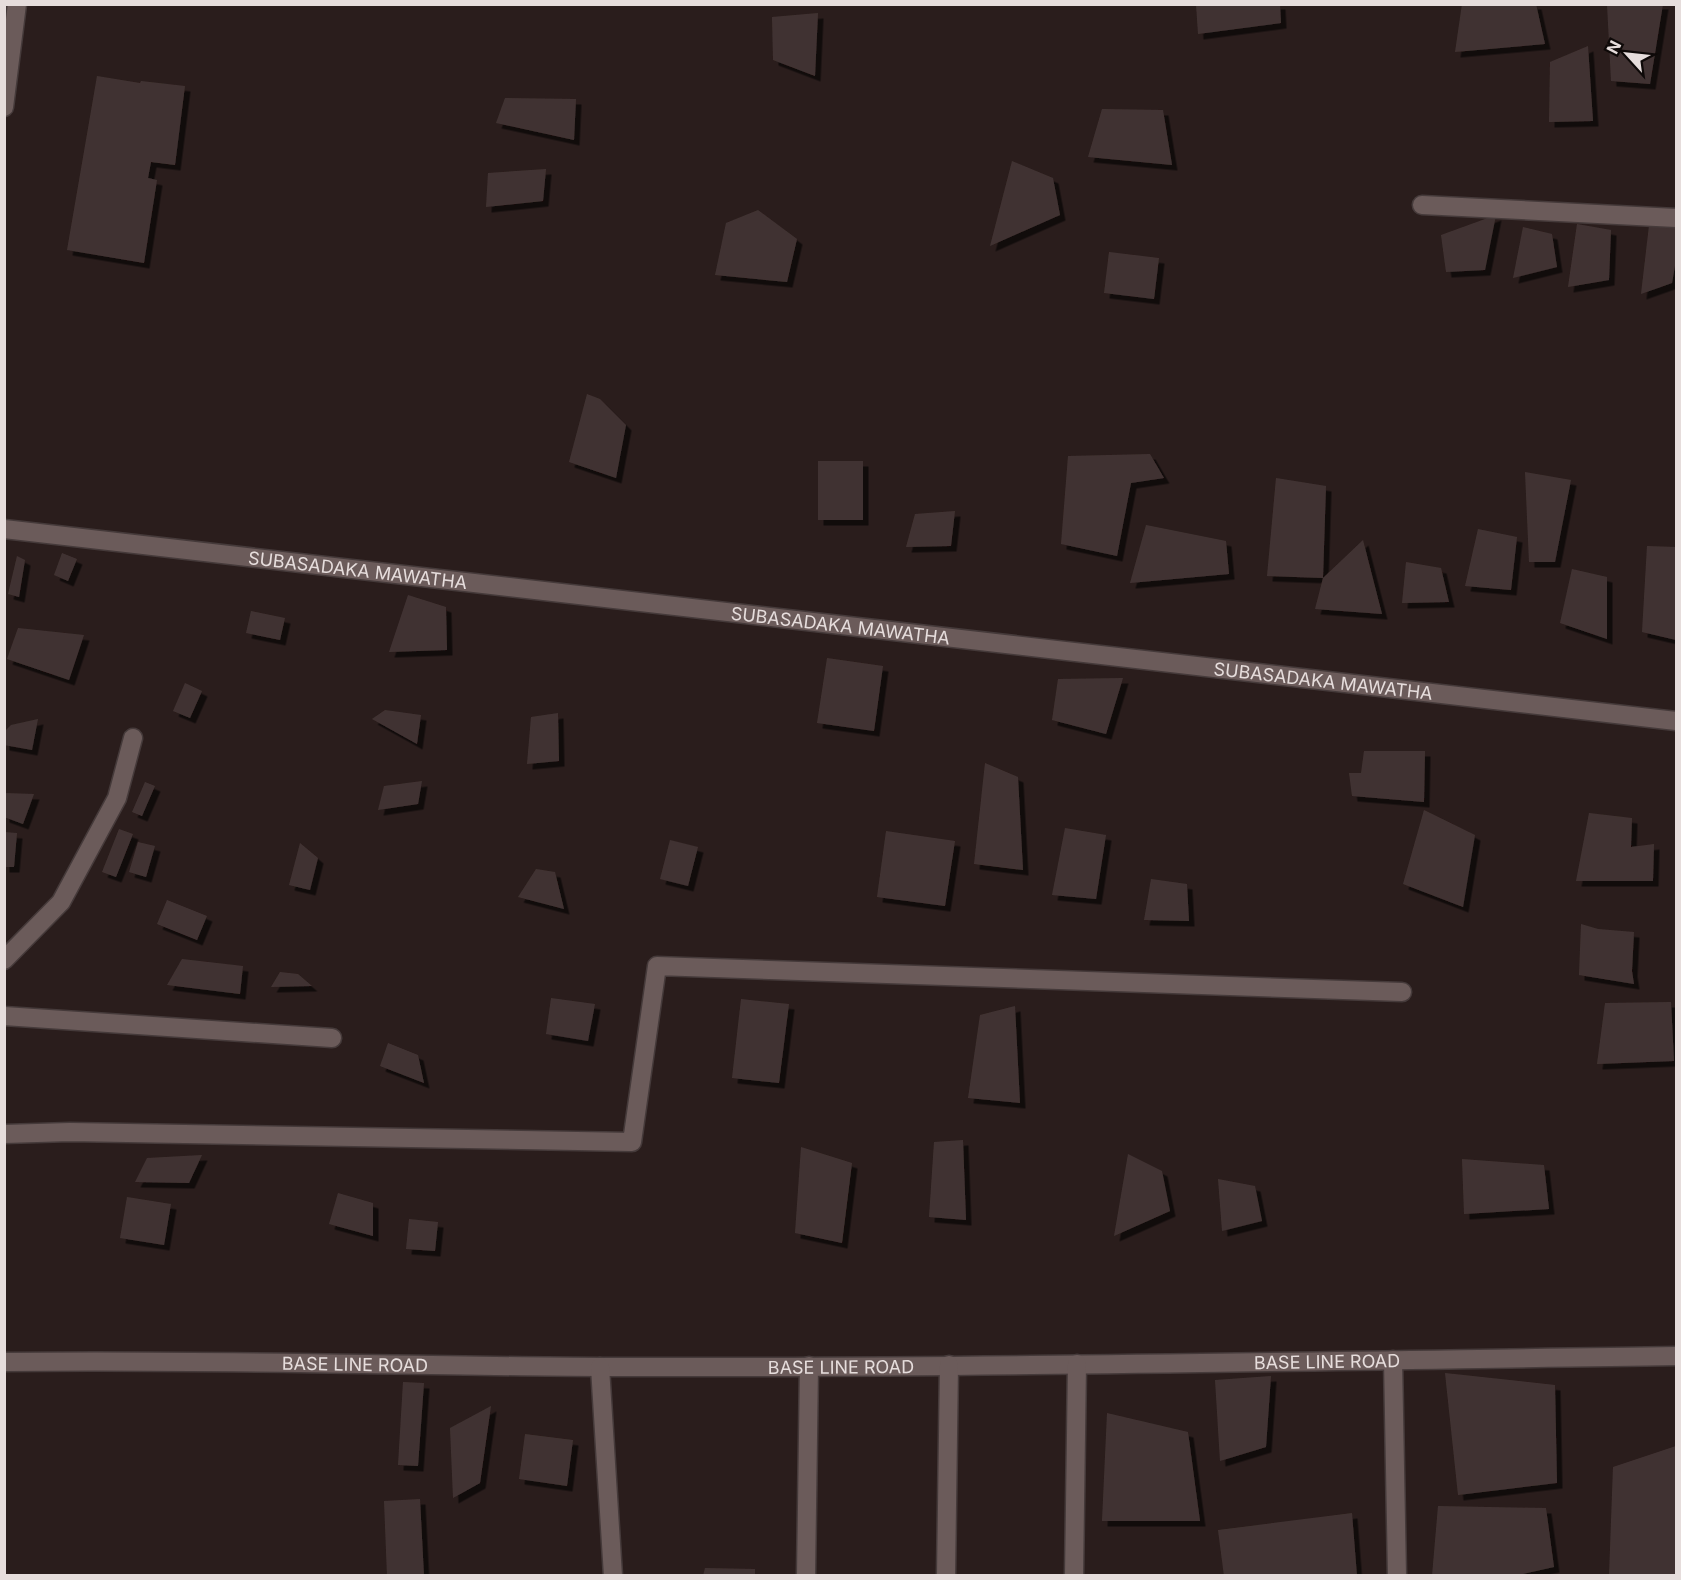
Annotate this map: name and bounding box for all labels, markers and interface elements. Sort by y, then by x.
north arrow [1597,24,1657,84]
text: N [1602,37,1625,57]
street label: SUBASADAKA MAWATHA [247,547,468,593]
street label: SUBASADAKA MAWATHA [730,602,951,648]
street label: SUBASADAKA MAWATHA [1213,658,1434,703]
street label: BASE LINE ROAD [1254,1350,1400,1373]
street label: BASE LINE ROAD [282,1352,428,1376]
street label: BASE LINE ROAD [768,1356,914,1377]

